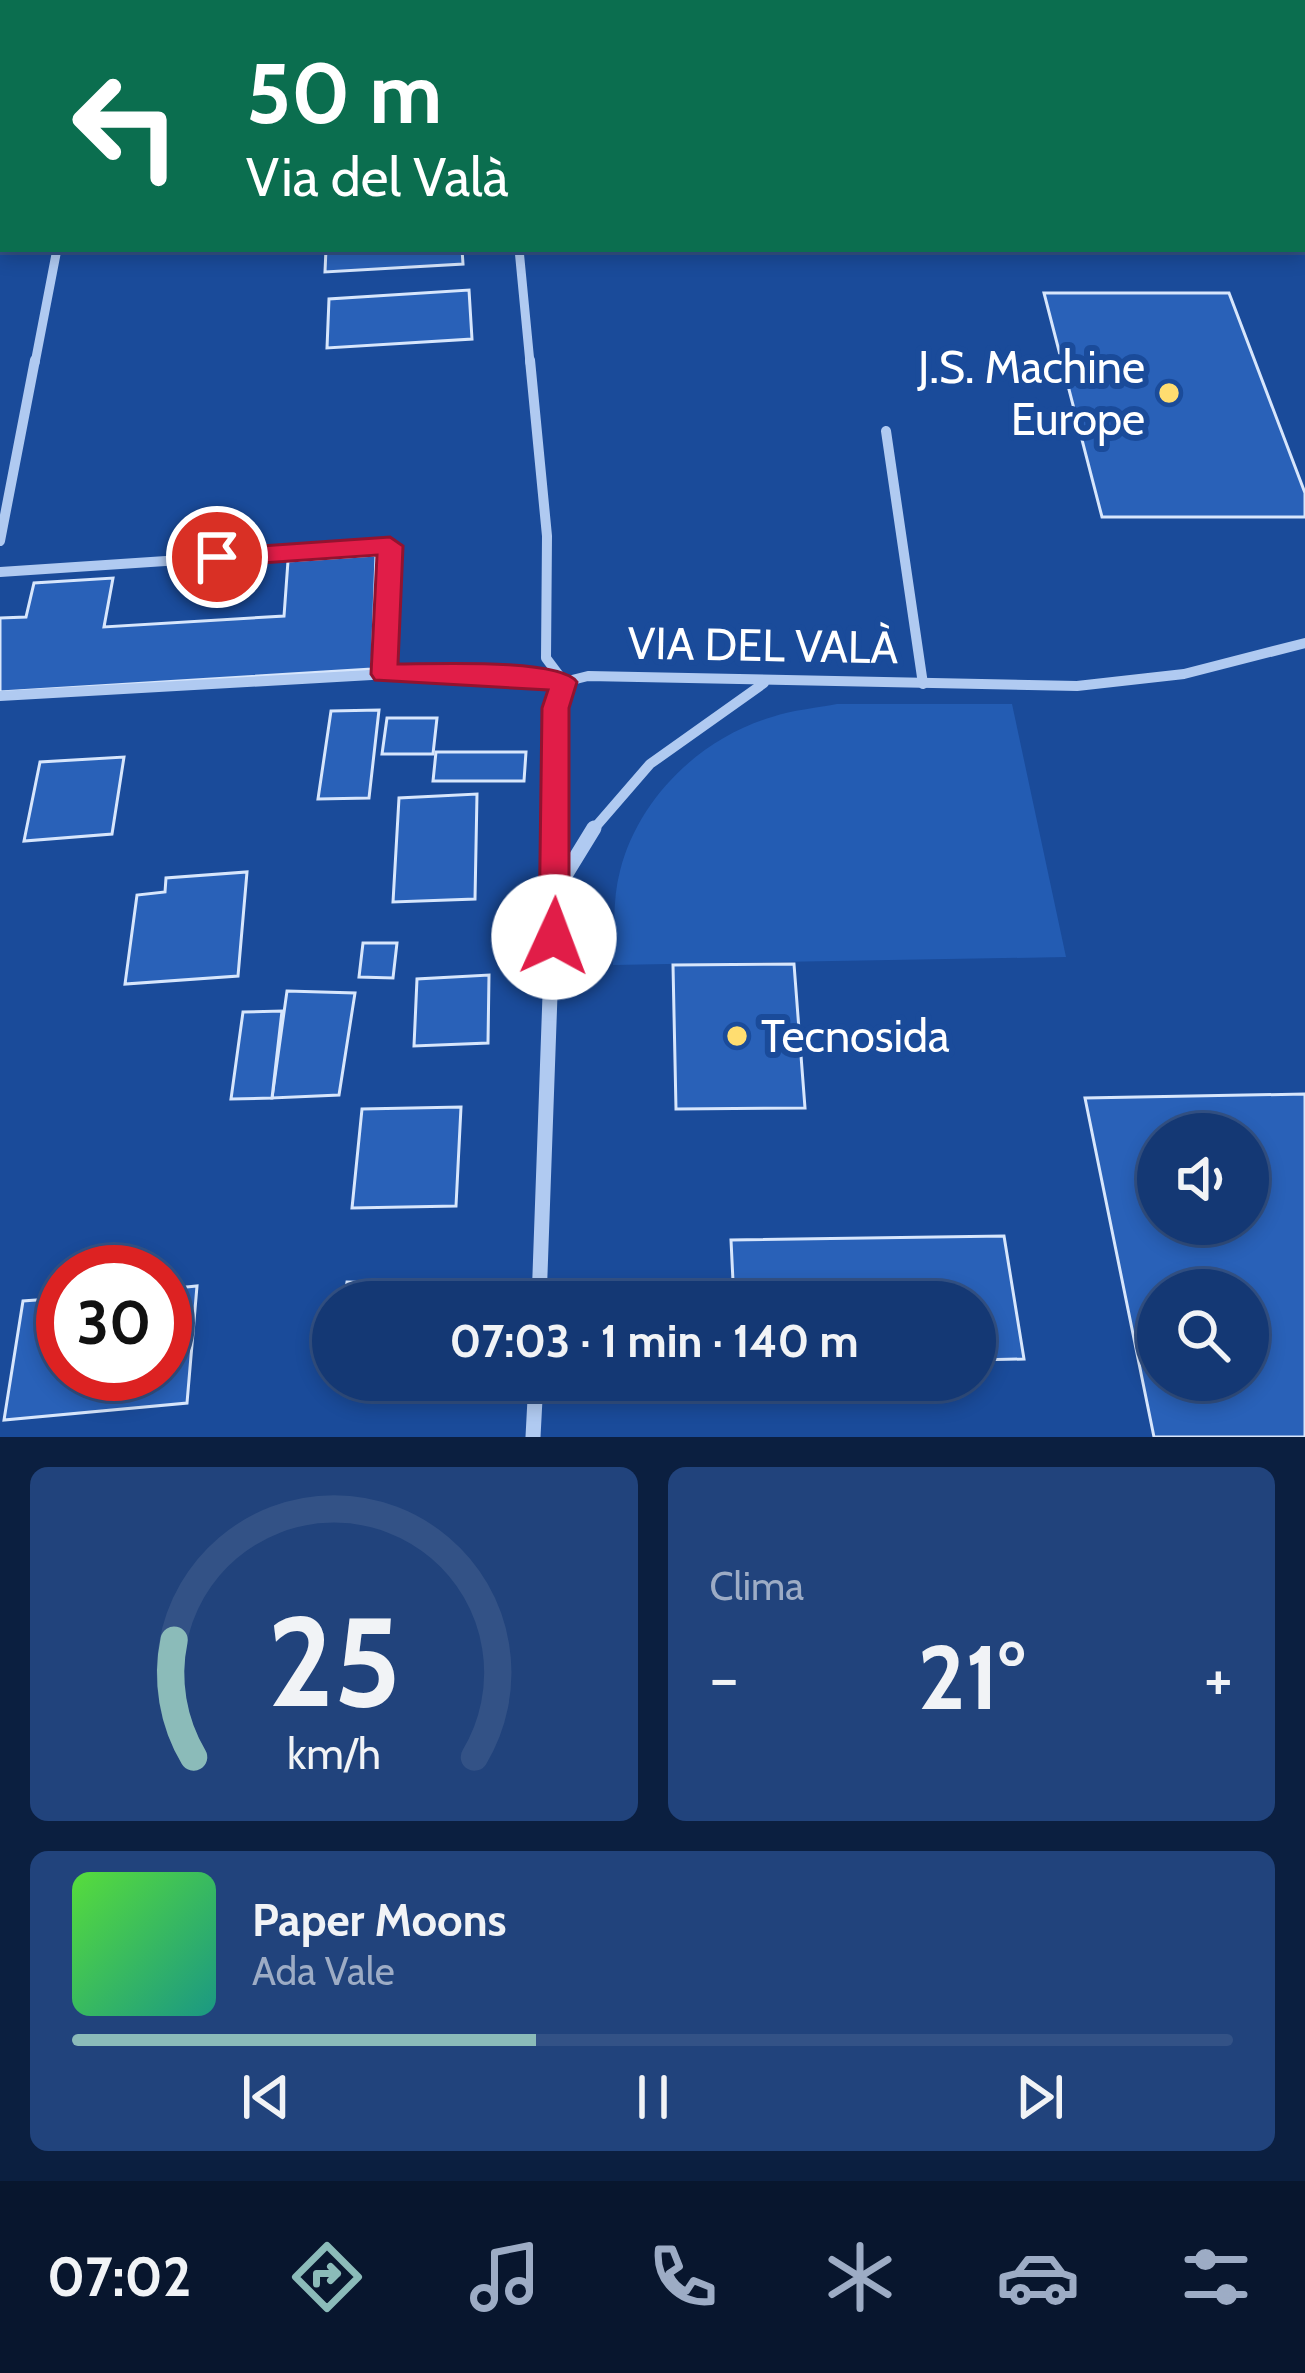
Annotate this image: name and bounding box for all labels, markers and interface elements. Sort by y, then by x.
text: 50 m [246,42,442,144]
icon: left [48,48,204,204]
text: Via del Valà [246,144,509,210]
place label: J.S. Machine Europe [917,340,1145,446]
marker: J.S. Machine Europe [1156,380,1182,406]
pin [166,506,268,608]
icon: arrive [184,524,250,590]
street label: VIA DEL VALÀ [627,616,899,674]
position arrow [491,874,617,1000]
place label: Tecnosida [761,1009,950,1063]
marker: Tecnosida [724,1023,750,1049]
map controls [1137,1113,1269,1401]
button: sound [1137,1113,1269,1245]
speed limit sign: 30 [36,1245,192,1401]
button: search [1137,1269,1269,1401]
text: 07:03 · 1 min · 140 m [449,1314,859,1368]
text: Clima [710,1562,804,1610]
text: 25 [267,1586,400,1737]
text: 21° [918,1622,1025,1732]
text: − [710,1637,739,1718]
text: + [1204,1637,1233,1718]
text: km/h [287,1728,381,1780]
text: Paper Moons [252,1893,507,1947]
text: Ada Vale [252,1947,395,1995]
icon: previous [233,2064,299,2130]
icon: pause [620,2064,686,2130]
icon: next [1007,2064,1073,2130]
icon: directions [285,2235,369,2319]
icon: music [463,2235,547,2319]
icon: phone [641,2235,725,2319]
icon: climate [818,2235,902,2319]
icon: car [996,2235,1080,2319]
icon: filters [1174,2235,1258,2319]
text: 07:02 [47,2244,191,2310]

